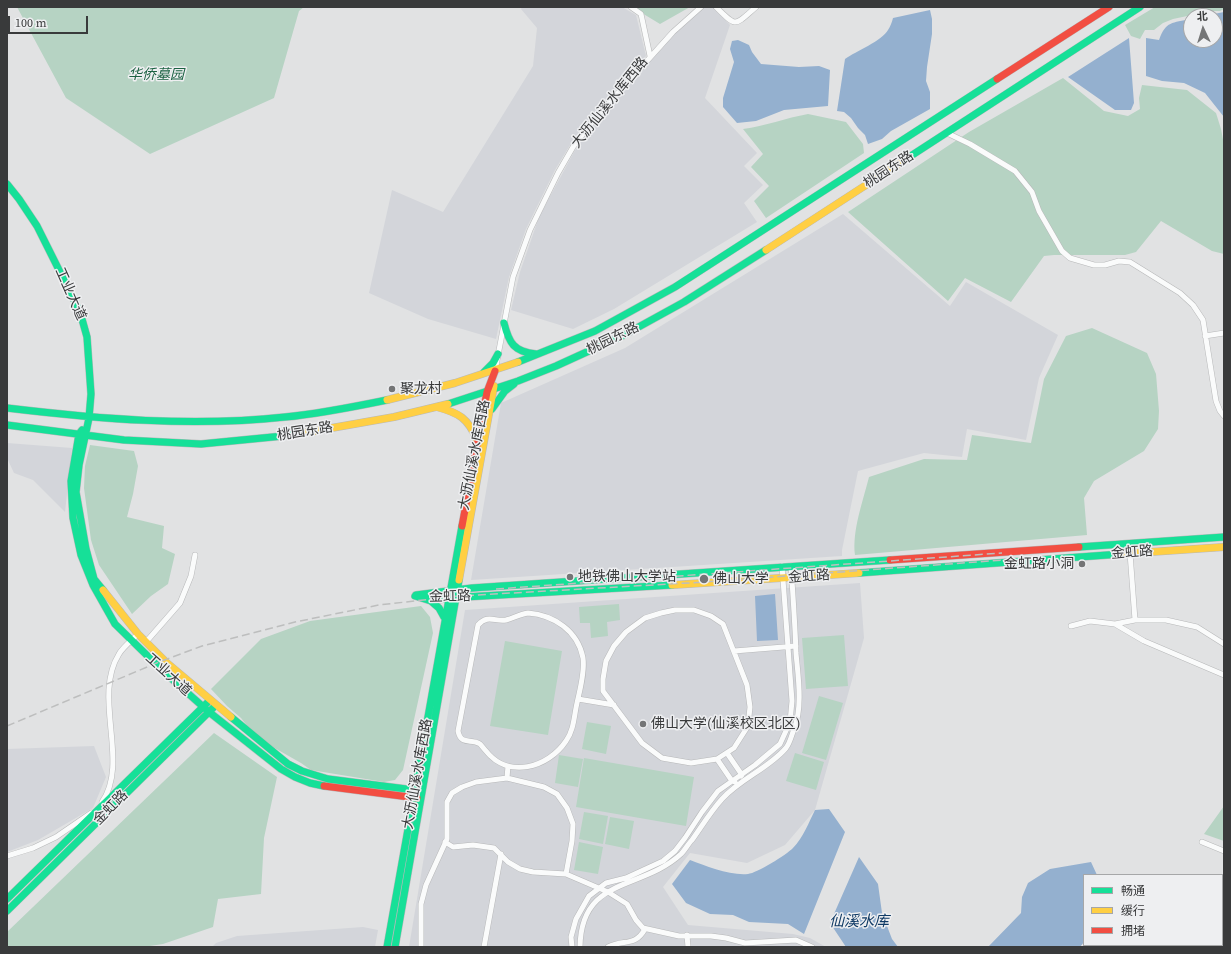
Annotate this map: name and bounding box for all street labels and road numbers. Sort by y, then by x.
street label: 大沥仙溪水库西路 [568,54,652,152]
street label: 桃园东路 [861,148,917,192]
street label: 工业大道 [51,265,89,323]
street label: 桃园东路 [584,319,642,359]
street label: 大沥仙溪水库西路 [456,398,494,512]
street label: 桃园东路 [276,419,334,445]
street label: 金虹路 [1110,543,1154,563]
street label: 金虹路 [787,567,831,587]
street label: 金虹路 [429,588,471,606]
street label: 工业大道 [142,650,194,700]
street label: 大沥仙溪水库西路 [400,717,436,831]
street label: 金虹路 [90,787,132,829]

